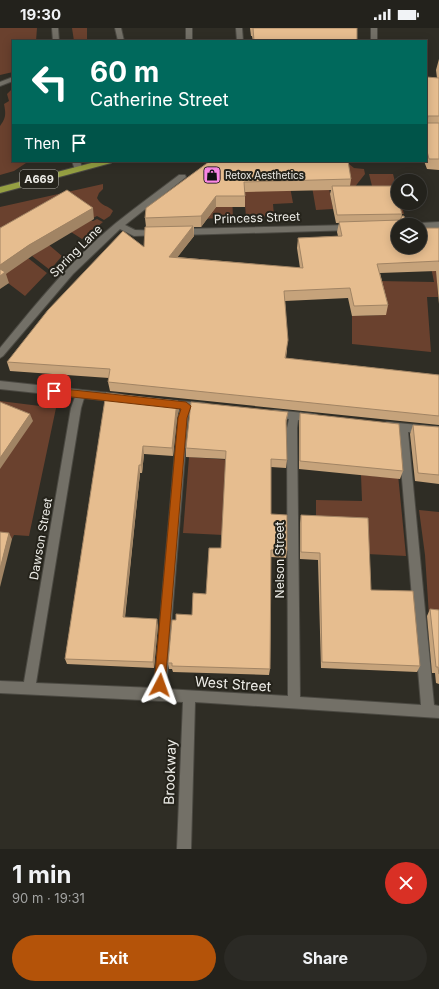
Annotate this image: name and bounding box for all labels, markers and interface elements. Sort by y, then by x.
text: 19:30 [20,5,61,24]
text: 60 m [90,55,159,89]
icon: left [24,56,76,108]
text: Catherine Street [90,89,229,110]
icon: arrive [68,132,90,154]
text: Then [24,134,60,153]
shop icon: Retox Aesthetics [202,165,222,185]
place label: Retox Aesthetics [225,169,304,181]
road number: A669 [20,170,58,188]
map controls [391,174,427,254]
button: search [391,174,427,210]
street label: Princess Street [214,208,300,226]
button: layers [391,218,427,254]
street label: Spring Lane [46,221,105,280]
pin [37,374,71,408]
icon: arrive [43,380,65,402]
street label: Dawson Street [26,497,55,581]
street label: Nelson Street [272,522,287,598]
position arrow [139,664,181,706]
street label: West Street [194,672,272,695]
street label: Brookway [160,739,179,805]
text: 1 min [12,860,71,889]
button: close [385,862,427,904]
text: 90 m · 19:31 [12,890,85,906]
button: Exit [12,935,216,981]
button: Share [224,935,427,981]

